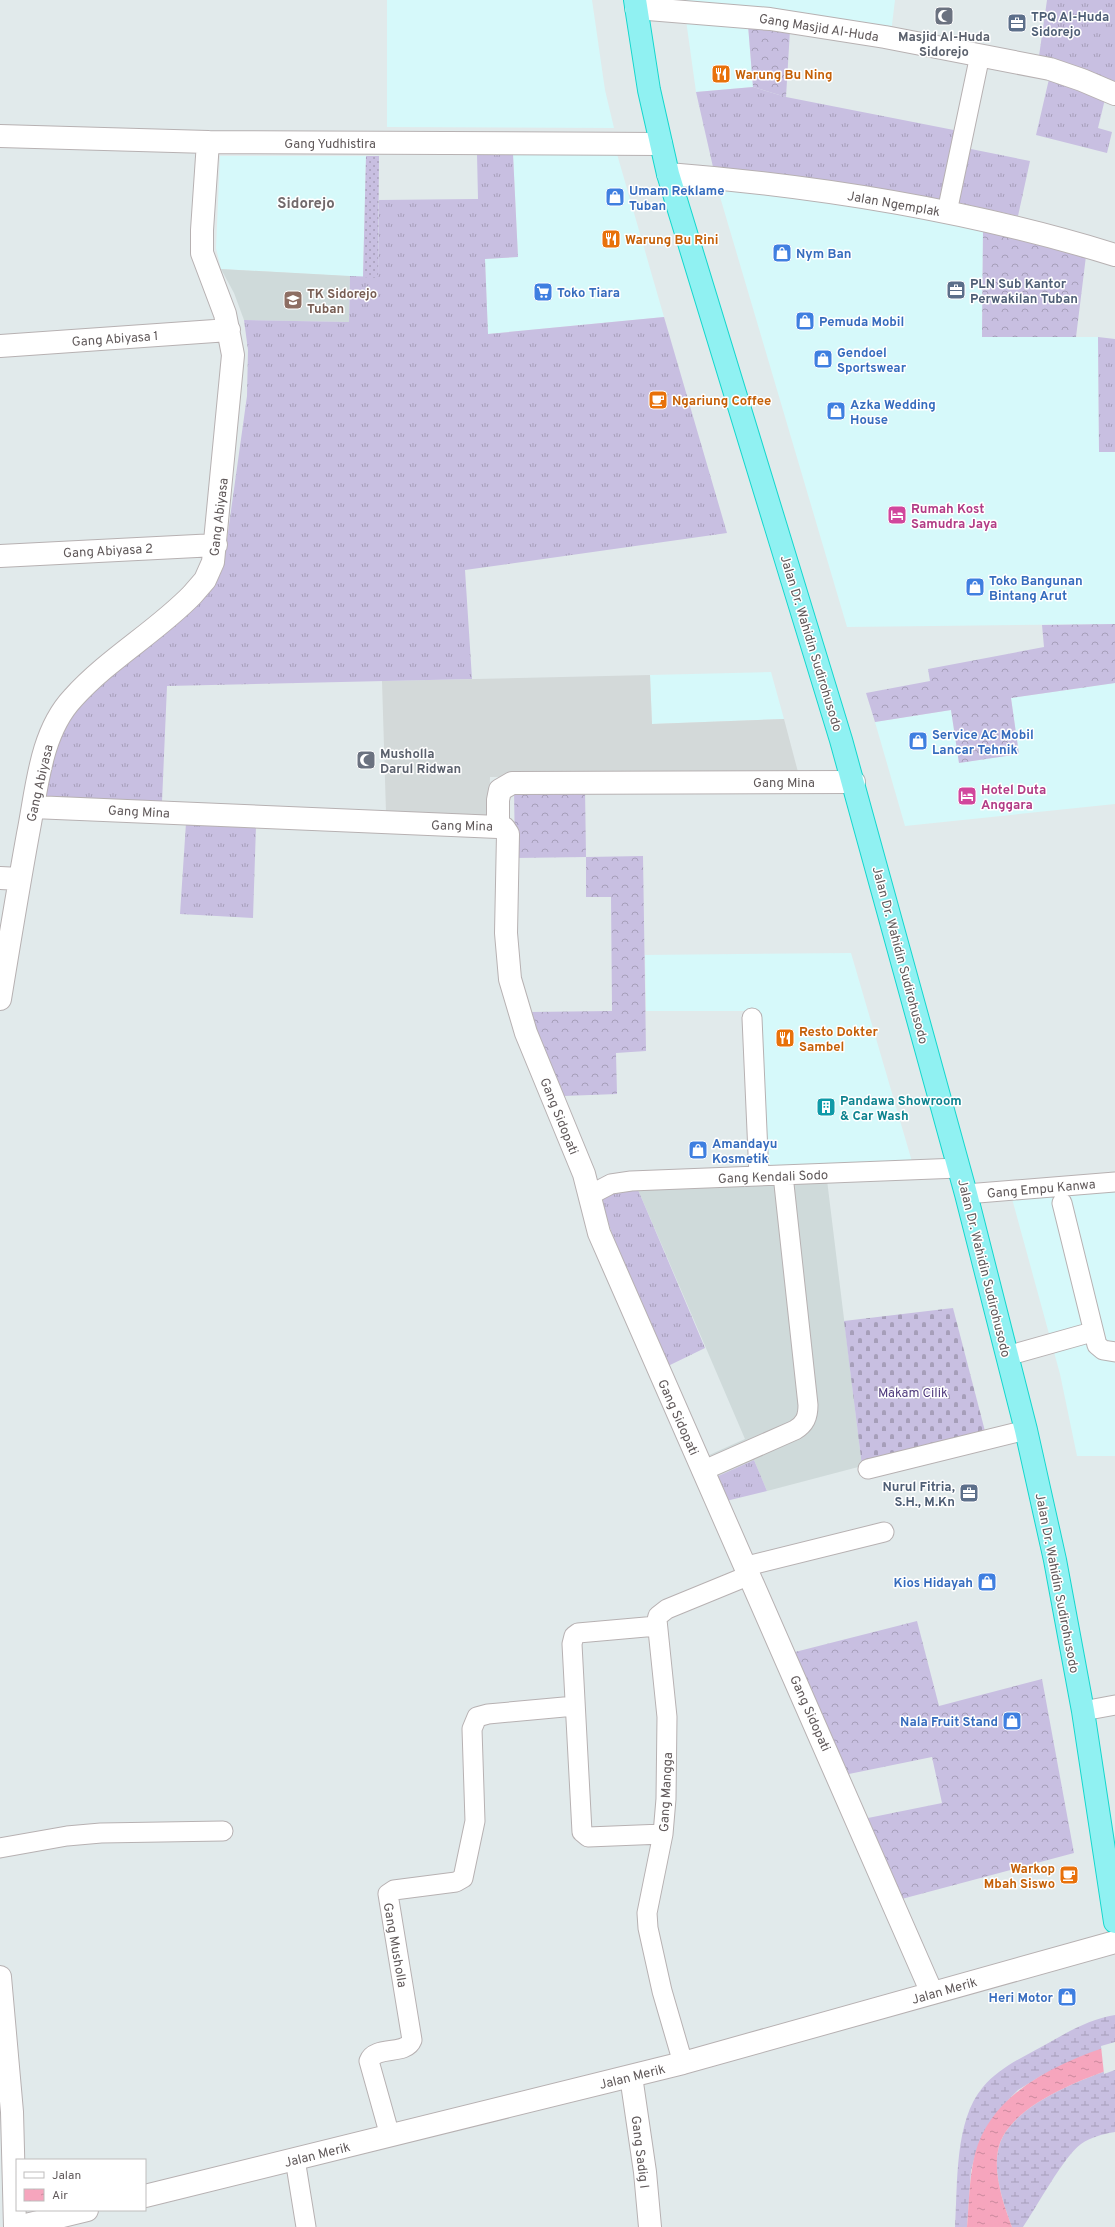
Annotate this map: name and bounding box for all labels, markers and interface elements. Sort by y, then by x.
mosque icon: Masjid Al-Huda Sidorejo [933,5,955,27]
place label: TPQ Al-Huda Sidorejo [1031,10,1109,41]
street label: Gang Masjid Al-Huda [758,12,880,46]
office icon: TPQ Al-Huda Sidorejo [1006,12,1028,34]
place label: Masjid Al-Huda Sidorejo [898,30,990,61]
restaurant icon: Warung Bu Ning [710,63,732,85]
place label: Warung Bu Ning [735,68,833,84]
street label: Gang Yudhistira [284,137,376,153]
place label: Umam Reklame Tuban [629,184,724,215]
shop icon: Umam Reklame Tuban [604,186,626,208]
street label: Jalan Ngemplak [846,189,941,221]
district label: Sidorejo [277,195,335,214]
restaurant icon: Warung Bu Rini [600,228,622,250]
place label: Warung Bu Rini [625,233,718,249]
shop icon: Nym Ban [771,242,793,264]
place label: Nym Ban [796,247,851,263]
place label: PLN Sub Kantor Perwakilan Tuban [970,277,1078,308]
office icon: PLN Sub Kantor Perwakilan Tuban [945,279,967,301]
supermarket icon: Toko Tiara [532,281,554,303]
place label: Toko Tiara [557,286,620,302]
place label: TK Sidorejo Tuban [307,287,377,318]
school or university icon: TK Sidorejo Tuban [282,289,304,311]
shop icon: Pemuda Mobil [794,310,816,332]
place label: Pemuda Mobil [819,315,904,331]
street label: Gang Abiyasa 1 [71,329,159,351]
place label: Gendoel Sportswear [837,346,907,377]
shop icon: Gendoel Sportswear [812,348,834,370]
cafe icon: Ngariung Coffee [647,389,669,411]
place label: Ngariung Coffee [672,394,771,410]
place label: Azka Wedding House [850,398,936,429]
shop icon: Azka Wedding House [825,400,847,422]
street label: Gang Abiyasa [207,477,233,557]
place label: Rumah Kost Samudra Jaya [911,502,997,533]
hotel icon: Rumah Kost Samudra Jaya [886,504,908,526]
street label: Gang Abiyasa 2 [63,542,154,562]
street label: Jalan Dr. Wahidin Sudirohusodo [776,554,845,734]
place label: Toko Bangunan Bintang Arut [989,574,1083,605]
shop icon: Toko Bangunan Bintang Arut [964,576,986,598]
place label: Service AC Mobil Lancar Tehnik [932,728,1034,759]
shop icon: Service AC Mobil Lancar Tehnik [907,730,929,752]
street label: Gang Abiyasa [24,743,58,824]
place label: Musholla Darul Ridwan [380,747,461,778]
mosque icon: Musholla Darul Ridwan [355,749,377,771]
street label: Gang Mina [753,776,815,792]
place label: Hotel Duta Anggara [981,783,1046,814]
hotel icon: Hotel Duta Anggara [956,785,978,807]
street label: Gang Mina [108,803,170,823]
street label: Gang Mina [431,818,493,836]
street label: Jalan Dr. Wahidin Sudirohusodo [868,865,931,1046]
place label: Resto Dokter Sambel [799,1025,878,1056]
restaurant icon: Resto Dokter Sambel [774,1027,796,1049]
street label: Gang Sidopati [535,1076,581,1158]
place label: Pandawa Showroom & Car Wash [840,1094,962,1125]
building icon: Pandawa Showroom & Car Wash [815,1096,837,1118]
place label: Amandayu Kosmetik [712,1137,778,1168]
shop icon: Amandayu Kosmetik [687,1139,709,1161]
street label: Gang Kendali Sodo [718,1168,828,1188]
street label: Gang Empu Kanwa [986,1177,1096,1203]
street label: Jalan Dr. Wahidin Sudirohusodo [953,1178,1013,1359]
street label: Gang Sidopati [653,1377,701,1458]
park label: Makam Cilik [878,1386,948,1402]
place label: Nurul Fitria, S.H., M.Kn [882,1480,955,1511]
office icon: Nurul Fitria, S.H., M.Kn [958,1482,980,1504]
street label: Jalan Dr. Wahidin Sudirohusodo [1031,1492,1081,1675]
shop icon: Kios Hidayah [976,1571,998,1593]
place label: Kios Hidayah [894,1576,973,1592]
street label: Gang Sidopati [785,1673,833,1754]
shop icon: Nala Fruit Stand [1001,1710,1023,1732]
place label: Nala Fruit Stand [900,1715,998,1731]
street label: Gang Mangga [657,1752,677,1832]
place label: Warkop Mbah Siswo [984,1862,1055,1893]
cafe icon: Warkop Mbah Siswo [1058,1864,1080,1886]
street label: Gang Musholla [379,1902,409,1989]
street label: Jalan Merik [910,1975,979,2009]
shop icon: Heri Motor [1056,1986,1078,2008]
place label: Heri Motor [989,1991,1054,2007]
street label: Jalan Merik [598,2062,667,2094]
street label: Gang Sadig I [627,2115,651,2190]
street label: Jalan Merik [283,2140,352,2172]
legend [16,2159,146,2211]
text: Jalan [52,2168,81,2184]
text: Air [52,2188,68,2204]

